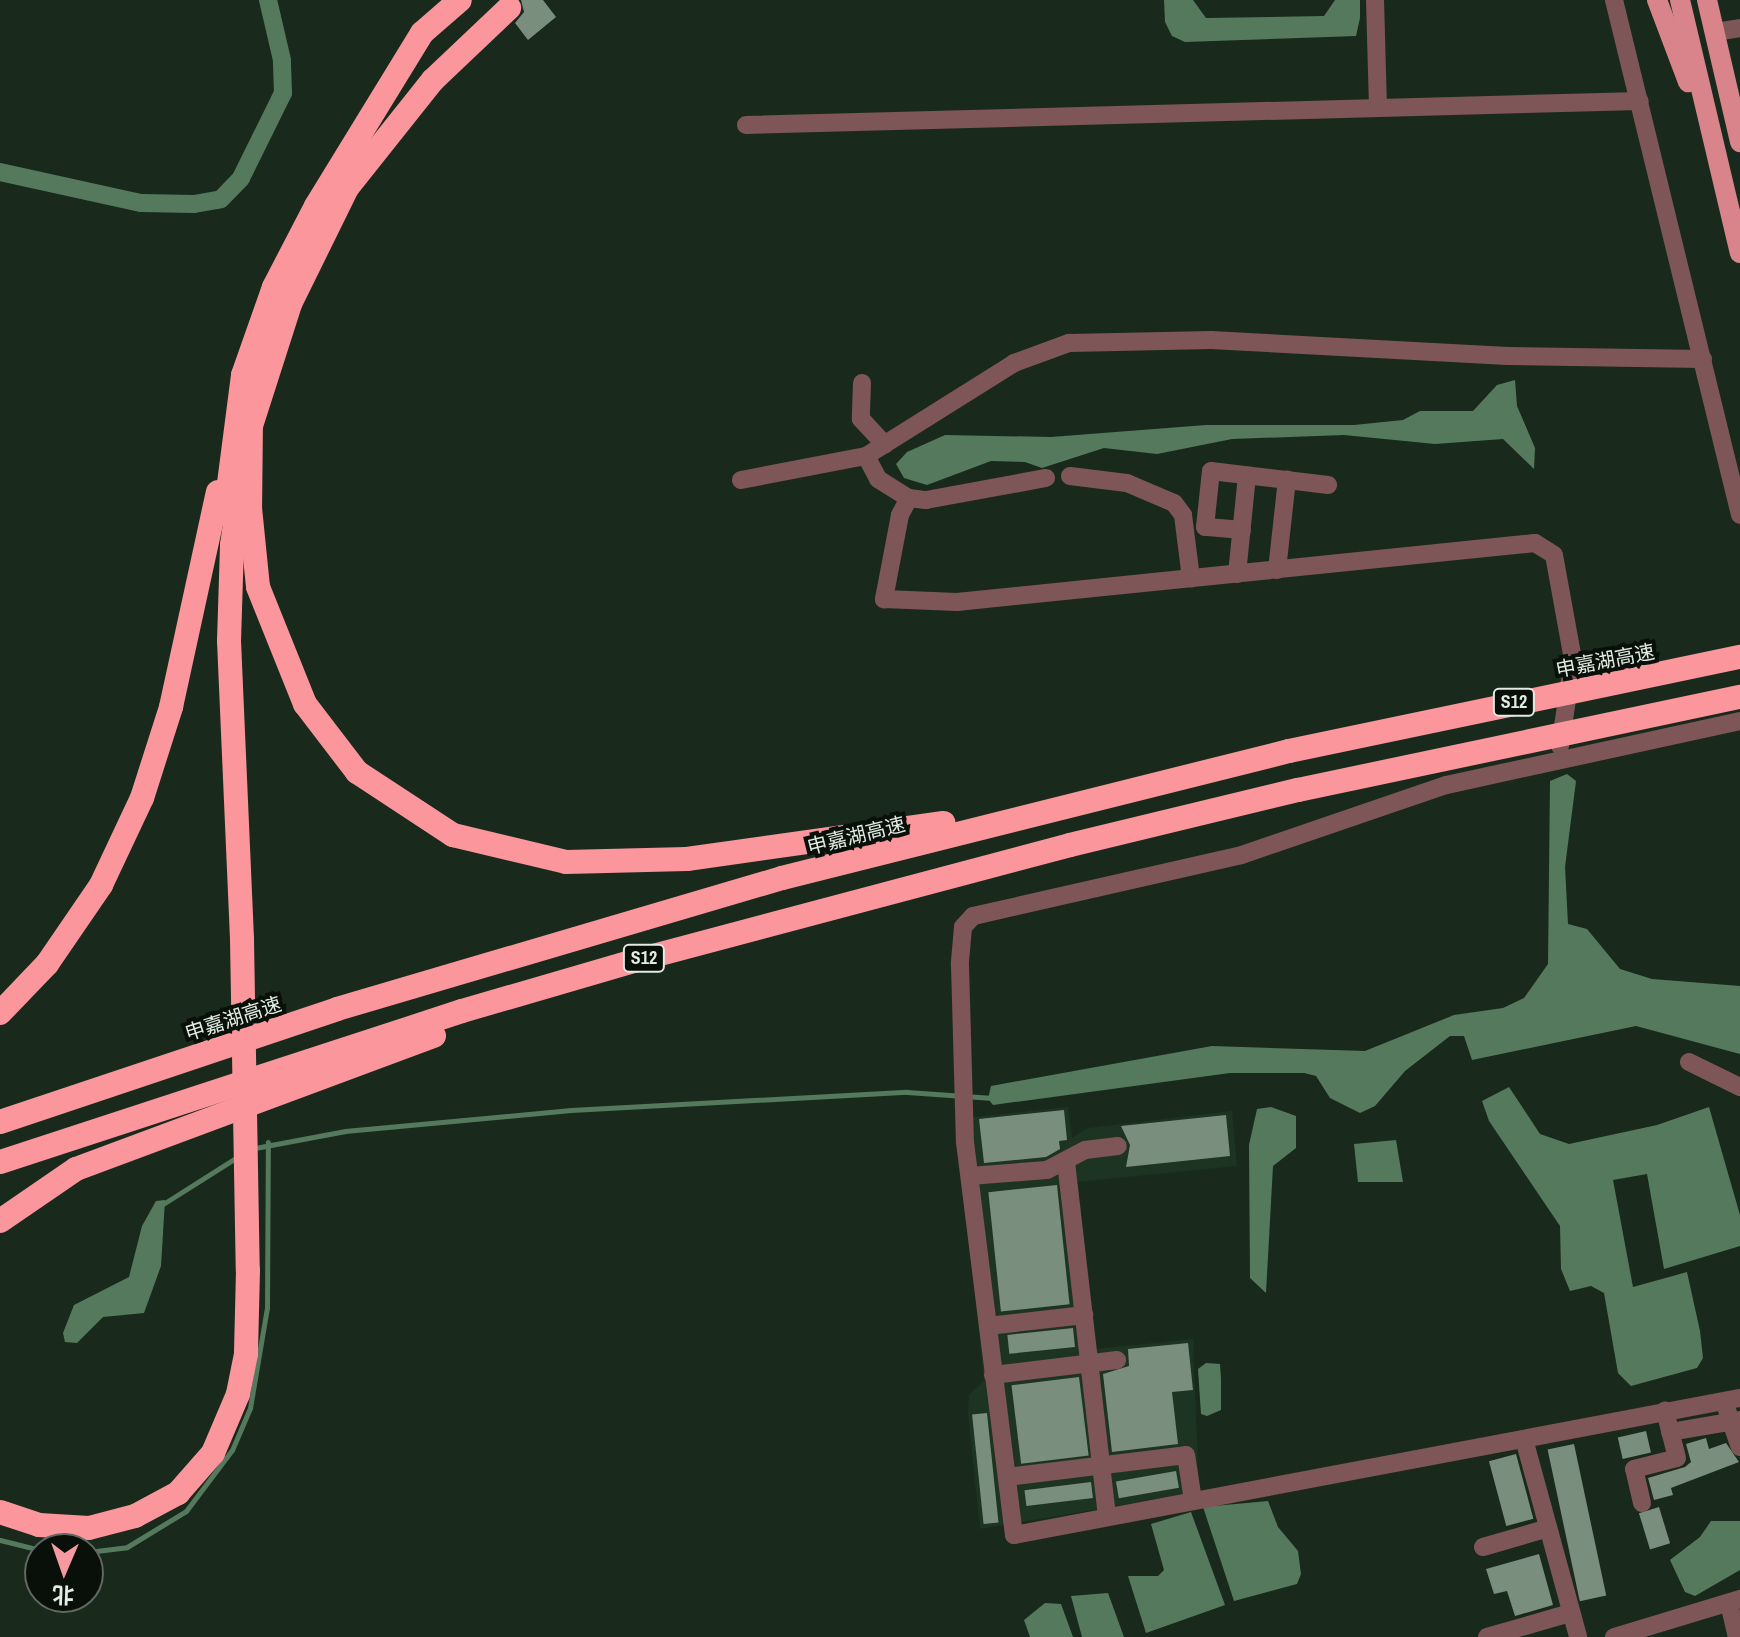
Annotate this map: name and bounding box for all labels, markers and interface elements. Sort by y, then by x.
street label: 申嘉湖高速 [1554,639,1656,681]
road number: S12 [1492,688,1536,716]
street label: 申嘉湖高速 [805,811,907,859]
road number: S12 [622,944,666,972]
street label: 申嘉湖高速 [182,991,284,1045]
north arrow [24,1533,104,1613]
text: 北 [52,1580,75,1610]

